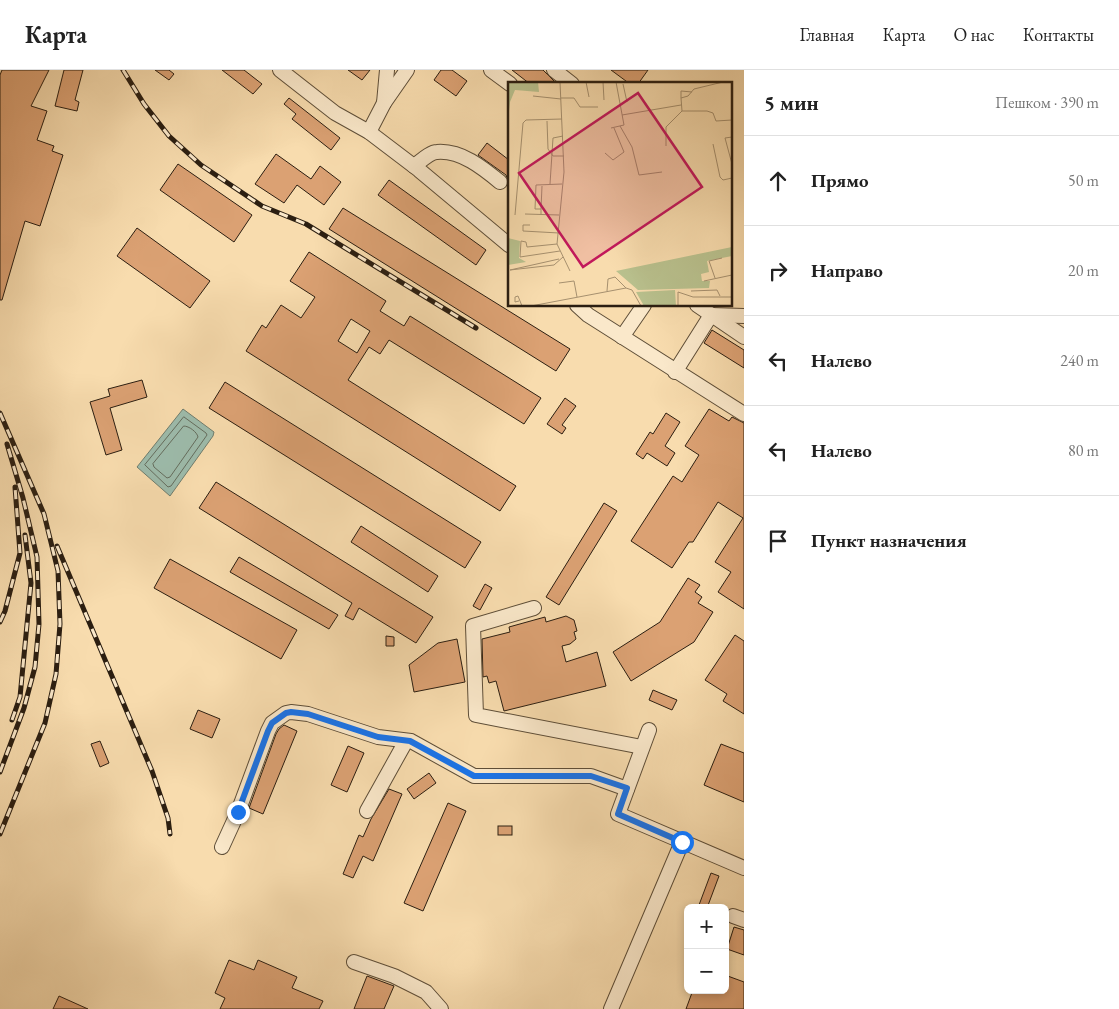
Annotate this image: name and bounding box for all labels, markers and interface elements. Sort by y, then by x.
text: Карта [25,19,87,50]
text: Главная [800,23,854,46]
text: Карта [882,23,925,46]
text: О нас [953,23,995,46]
text: Контакты [1023,23,1094,46]
inset map [508,82,732,306]
text: 5 мин [764,89,819,116]
text: Пешком · 390 m [995,92,1099,113]
icon: ahead [764,167,792,195]
text: Прямо [811,168,869,193]
text: 50 m [1068,170,1099,191]
icon: right [764,257,792,285]
text: Направо [811,258,883,283]
text: 20 m [1068,260,1099,281]
icon: left [764,347,792,375]
text: Налево [811,348,872,373]
text: 240 m [1060,350,1099,371]
icon: left [764,437,792,465]
text: Налево [811,438,872,463]
text: 80 m [1068,440,1099,461]
icon: arrive [764,527,792,555]
text: Пункт назначения [811,528,967,553]
route end [227,801,250,824]
route start [671,831,694,854]
map controls [684,904,729,994]
button: + [684,904,729,949]
button: − [684,949,729,994]

